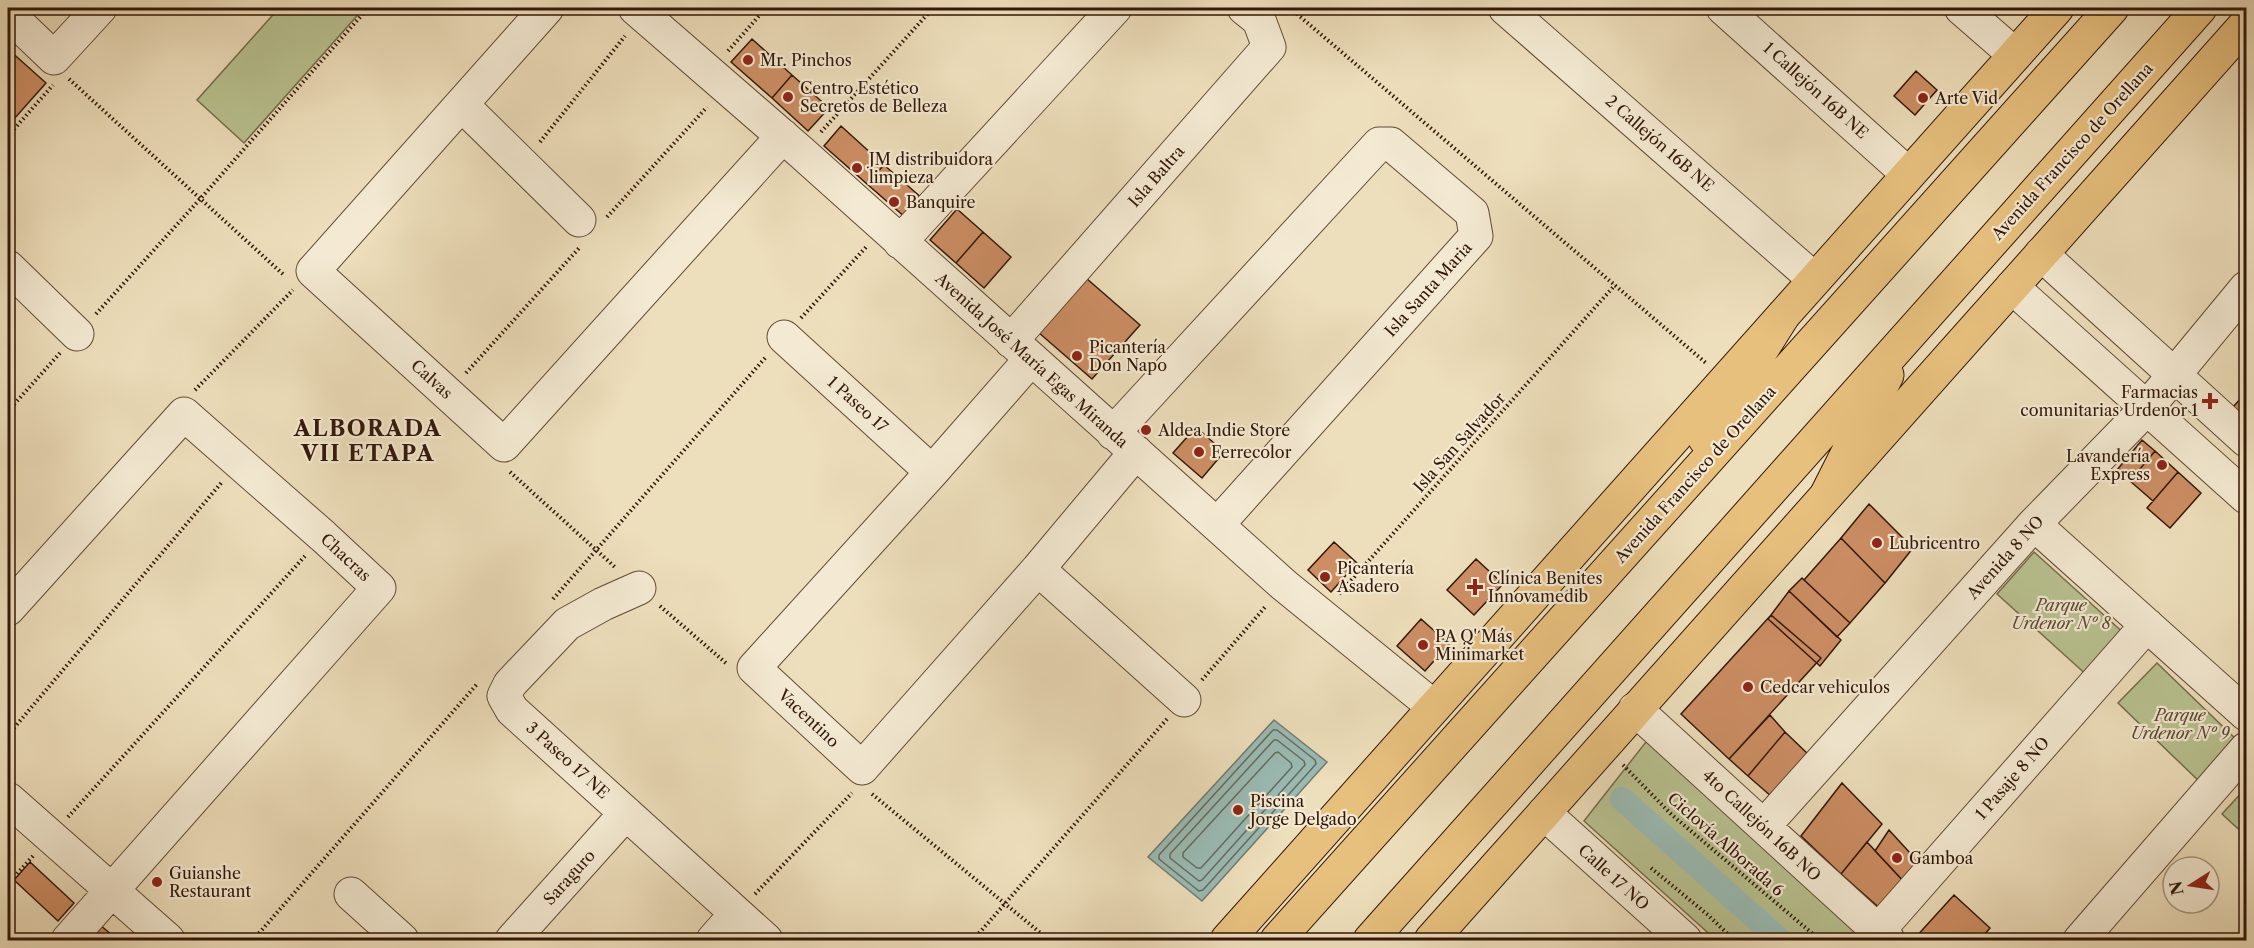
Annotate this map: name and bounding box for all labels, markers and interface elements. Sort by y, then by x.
street label: 1 Callejón 16B NE [1759,38,1873,142]
place label: Mr. Pinchos [760,50,852,70]
marker: Mr. Pinchos [741,53,755,67]
street label: Avenida Francisco de Orellana [1986,58,2157,244]
place label: Centro Estético Secretos de Belleza [800,78,948,116]
place label: Arte Vid [1934,88,1998,108]
marker: Centro Estético Secretos de Belleza [781,90,795,104]
street label: 2 Callejón 16B NE [1602,90,1718,196]
marker: Arte Vid [1916,91,1930,105]
street label: Isla Baltra [1124,141,1189,211]
place label: JM distribuidora limpieza [866,149,994,187]
marker: JM distribuidora limpieza [850,161,864,175]
place label: Banquire [906,192,976,212]
marker: Banquire [887,195,901,209]
street label: Isla Santa Maria [1380,237,1476,341]
street label: Avenida José María Egas Miranda [931,267,1133,452]
place label: Picantería Don Napo [1089,337,1167,375]
marker: Picantería Don Napo [1070,349,1084,363]
street label: Calvas [407,355,457,403]
street label: 1 Paseo 17 [824,372,892,436]
street label: Avenida Francisco de Orellana [1609,381,1780,567]
place label: Farmacias comunitarias Urdenor 1 [2020,382,2198,420]
street label: Isla San Salvador [1409,388,1509,496]
marker: Farmacias comunitarias Urdenor 1 [2203,394,2217,408]
district label: ALBORADA VII ETAPA [293,415,442,467]
place label: Aldea Indie Store [1157,420,1290,440]
marker: Aldea Indie Store [1139,423,1153,437]
place label: Ferrecolor [1211,442,1292,462]
marker: Ferrecolor [1192,445,1206,459]
place label: Lavandería Express [2066,446,2151,484]
marker: Lavandería Express [2155,458,2169,472]
street label: Avenida 8 NO [1962,511,2048,604]
street label: Chacras [317,529,375,585]
place label: Lubricentro [1889,533,1980,553]
marker: Lubricentro [1870,536,1884,550]
place label: Picantería Asadero [1336,558,1415,596]
place label: Clínica Benites Innovamedib [1488,568,1602,606]
marker: Picantería Asadero [1318,570,1332,584]
marker: Clínica Benites Innovamedib [1466,578,1484,596]
park label: Parque Urdenor Nº 8 [2011,595,2111,633]
place label: PA Q' Más Minimarket [1435,626,1525,664]
marker: PA Q' Más Minimarket [1416,638,1430,652]
place label: Cedcar vehiculos [1760,677,1890,697]
marker: Cedcar vehiculos [1741,680,1755,694]
street label: Vacentino [774,684,844,751]
park label: Parque Urdenor Nº 9 [2131,705,2230,743]
street label: 3 Paseo 17 NE [522,717,614,803]
street label: 1 Pasaje 8 NO [1971,733,2053,823]
street label: 4to Callejón 16B NO [1699,765,1825,885]
street label: Ciclovía Alborada 6 [1664,788,1788,900]
place label: Piscina Jorge Delgado [1247,791,1357,829]
marker: Piscina Jorge Delgado [1231,803,1245,817]
street label: Calle 17 NO [1574,840,1654,914]
street label: Saraguro [539,845,599,909]
place label: Gamboa [1909,848,1974,868]
marker: Gamboa [1890,851,1904,865]
north arrow [2161,855,2221,915]
place label: Guianshe Restaurant [169,863,252,901]
marker: Guianshe Restaurant [150,875,164,889]
text: N [2165,879,2188,897]

